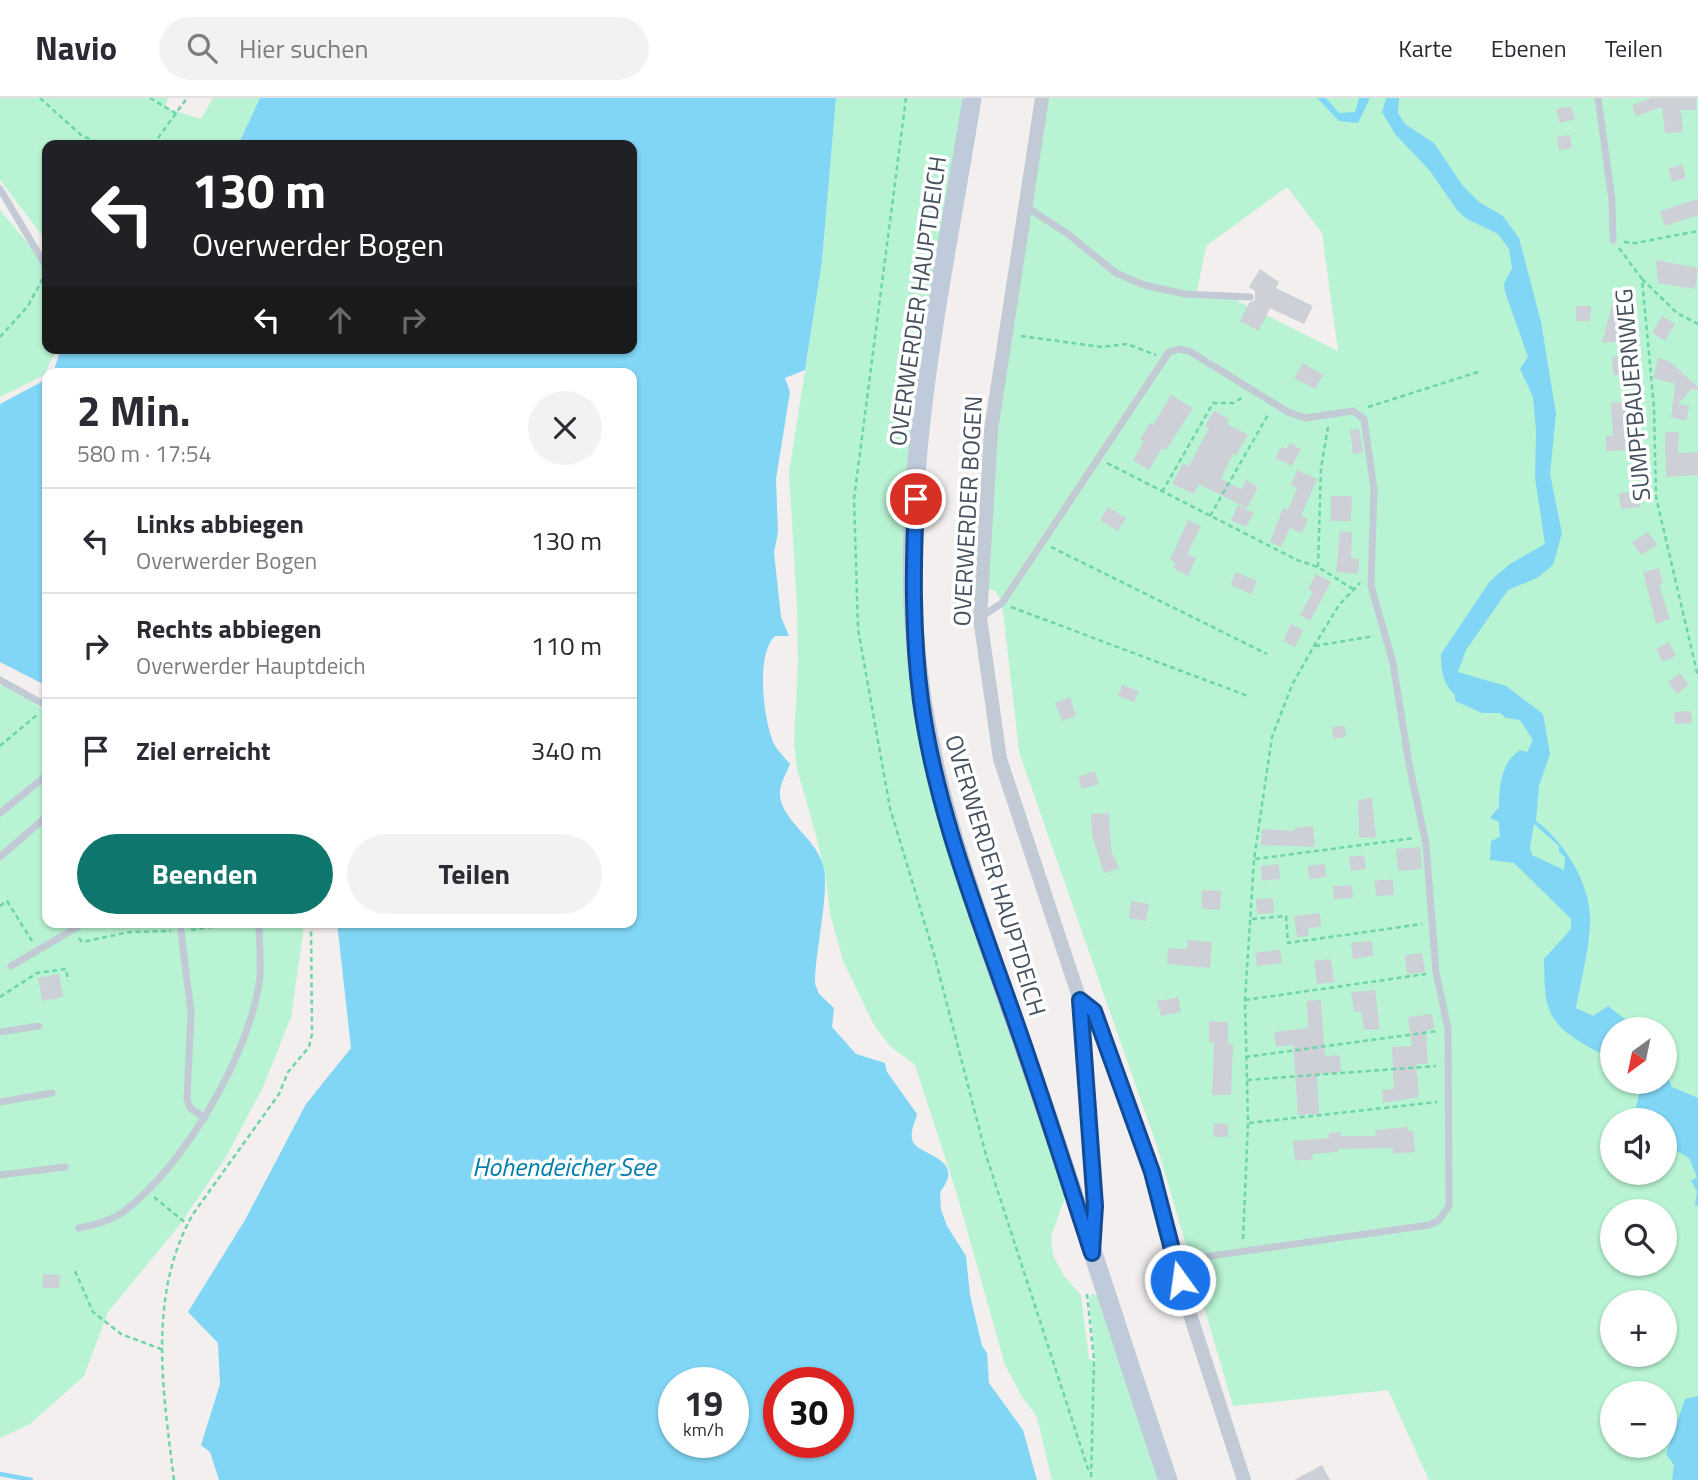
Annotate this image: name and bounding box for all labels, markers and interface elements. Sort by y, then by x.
search box [159,17,649,80]
text: Navio [35,23,117,73]
icon: search [183,29,221,67]
text: Hier suchen [239,29,368,68]
text: Karte [1398,30,1453,66]
text: Ebenen [1491,30,1567,66]
text: Teilen [1605,30,1663,66]
text: 130 m [192,152,326,227]
street label: OVERWERDER HAUPTDEICH [879,154,955,448]
icon: left [77,168,168,259]
text: Overwerder Bogen [192,220,444,268]
street label: SUMPFBAUERNWEG [1605,287,1659,503]
icon: left [248,301,286,339]
icon: ahead [321,301,359,339]
icon: right [394,301,432,339]
text: 2 Min. [77,378,191,442]
button: close [528,391,602,465]
street label: OVERWERDER BOGEN [943,395,991,627]
text: 580 m · 17:54 [77,436,212,471]
pin [886,469,946,529]
icon: arrive [897,480,935,518]
text: Links abbiegen [136,504,304,543]
text: 130 m [531,521,602,560]
icon: left [77,522,115,560]
text: Overwerder Bogen [136,543,317,578]
text: Rechts abbiegen [136,609,322,648]
text: 110 m [531,626,602,665]
icon: right [77,627,115,665]
text: Overwerder Hauptdeich [136,648,366,683]
street label: OVERWERDER HAUPTDEICH [936,730,1056,1020]
text: Ziel erreicht [136,731,271,770]
text: 340 m [531,731,602,770]
icon: arrive [77,732,115,770]
button: Beenden [77,834,333,914]
button: Teilen [347,834,602,914]
north arrow [1600,1017,1676,1094]
map controls [1600,1017,1677,1458]
button: sound [1600,1108,1677,1185]
water label: Hohendeicher See [472,1147,658,1186]
button: search [1600,1199,1677,1276]
position arrow [1143,1243,1217,1317]
button: + [1600,1290,1677,1367]
speed limit sign: 30 [763,1367,854,1458]
text: 19 [684,1376,723,1430]
button: − [1600,1381,1677,1458]
text: km/h [683,1416,724,1443]

